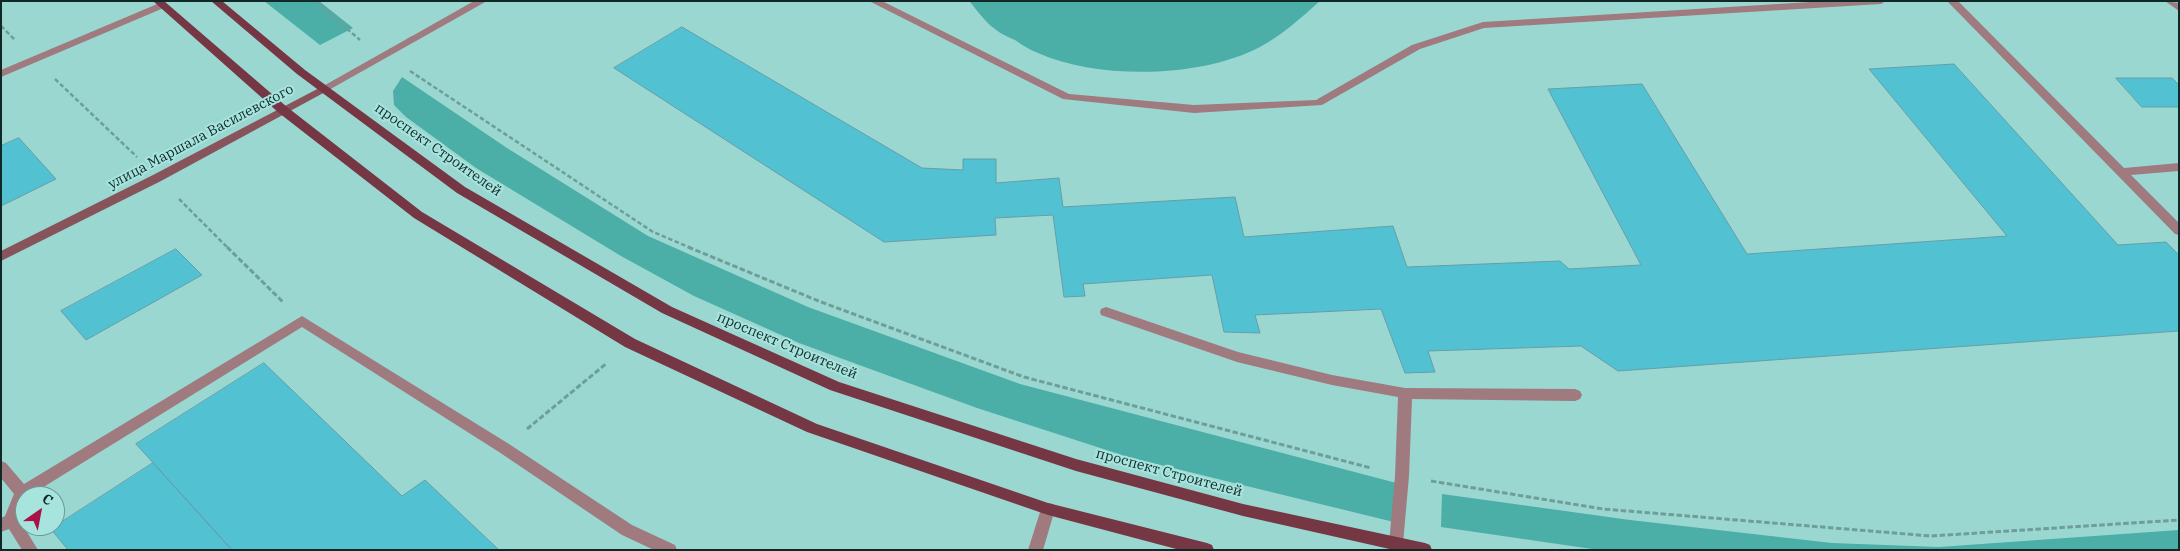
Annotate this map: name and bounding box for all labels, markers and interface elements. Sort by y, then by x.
street label: улица Маршала Василевского [105,81,297,193]
street label: проспект Строителей [371,100,505,200]
street label: проспект Строителей [714,309,860,383]
street label: проспект Строителей [1094,445,1244,501]
north arrow [15,486,65,536]
text: С [39,489,56,509]

